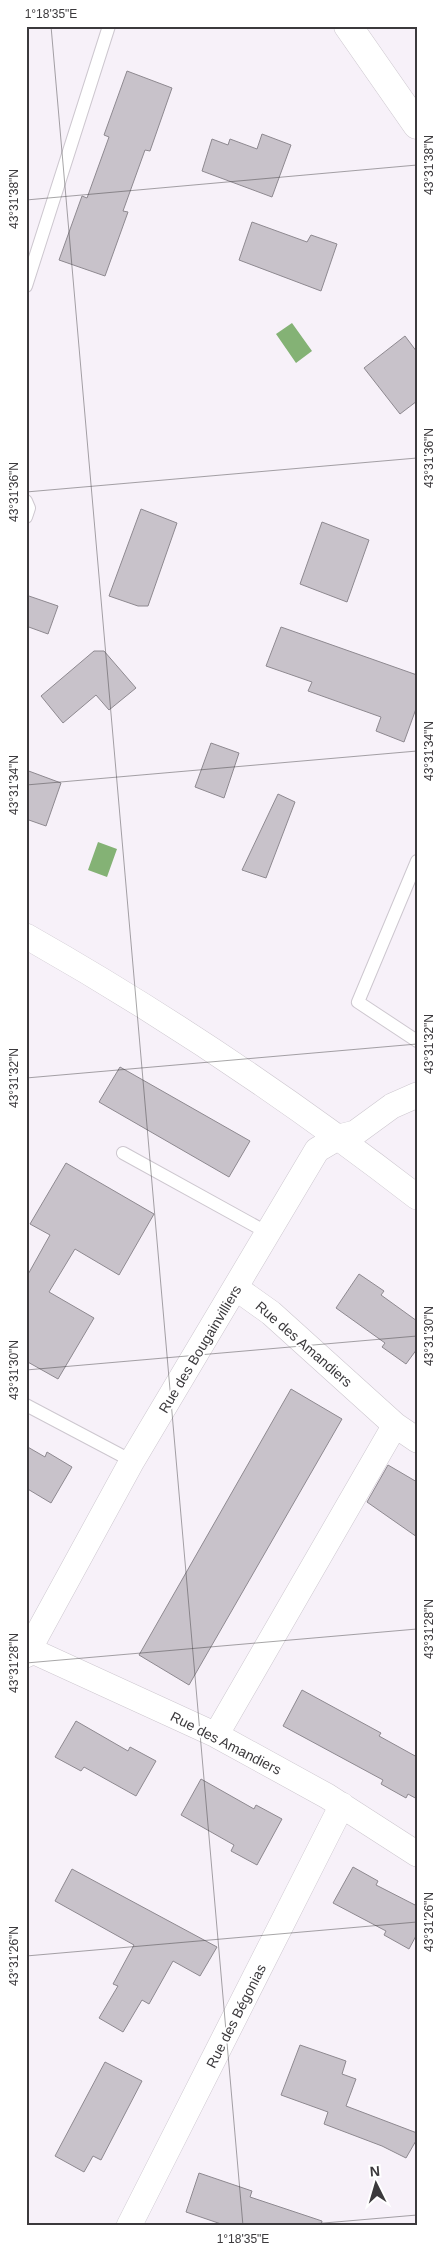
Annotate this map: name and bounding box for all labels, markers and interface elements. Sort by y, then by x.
text: 1°18'35"E [25,7,77,21]
text: 43°31'38"N [422,135,436,195]
text: 43°31'38"N [7,169,21,229]
text: 43°31'36"N [422,428,436,488]
text: 43°31'36"N [7,462,21,522]
text: 43°31'34"N [422,721,436,781]
text: 43°31'34"N [7,755,21,815]
text: 43°31'32"N [422,1014,436,1074]
text: 43°31'32"N [7,1048,21,1108]
street label: Rue des Bougainvilliers [155,1282,245,1416]
street label: Rue des Amandiers [253,1298,355,1390]
text: 43°31'30"N [422,1306,436,1366]
text: 43°31'30"N [7,1340,21,1400]
text: 43°31'28"N [422,1599,436,1659]
text: 43°31'28"N [7,1633,21,1693]
street label: Rue des Amandiers [168,1708,284,1778]
text: 43°31'26"N [422,1892,436,1952]
text: 43°31'26"N [7,1926,21,1986]
street label: Rue des Bégonias [203,1961,269,2071]
north arrow [350,2160,400,2210]
text: N [369,2163,381,2179]
text: 1°18'35"E [217,2232,269,2246]

